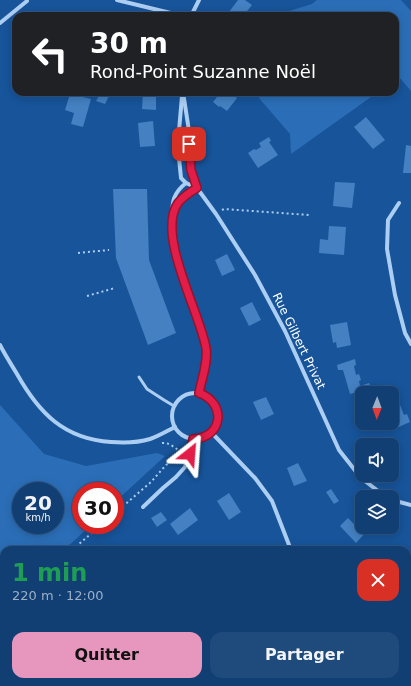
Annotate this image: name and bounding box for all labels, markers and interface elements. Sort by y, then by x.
text: 30 m [90,27,168,60]
icon: left [24,28,76,80]
text: Rond-Point Suzanne Noël [90,61,316,82]
pin [172,127,206,161]
icon: arrive [178,133,200,155]
street label: Rue Gilbert Privat [270,291,329,392]
north arrow [355,386,399,430]
map controls [355,386,399,534]
position arrow [169,433,211,475]
button: sound [355,438,399,482]
speed limit sign: 30 [72,482,124,534]
button: layers [355,490,399,534]
text: 20 [24,491,52,515]
text: km/h [25,512,51,523]
text: 1 min [12,559,87,587]
button: close [357,559,399,601]
text: 220 m · 12:00 [12,588,103,603]
button: Quitter [12,632,202,678]
button: Partager [210,632,399,678]

